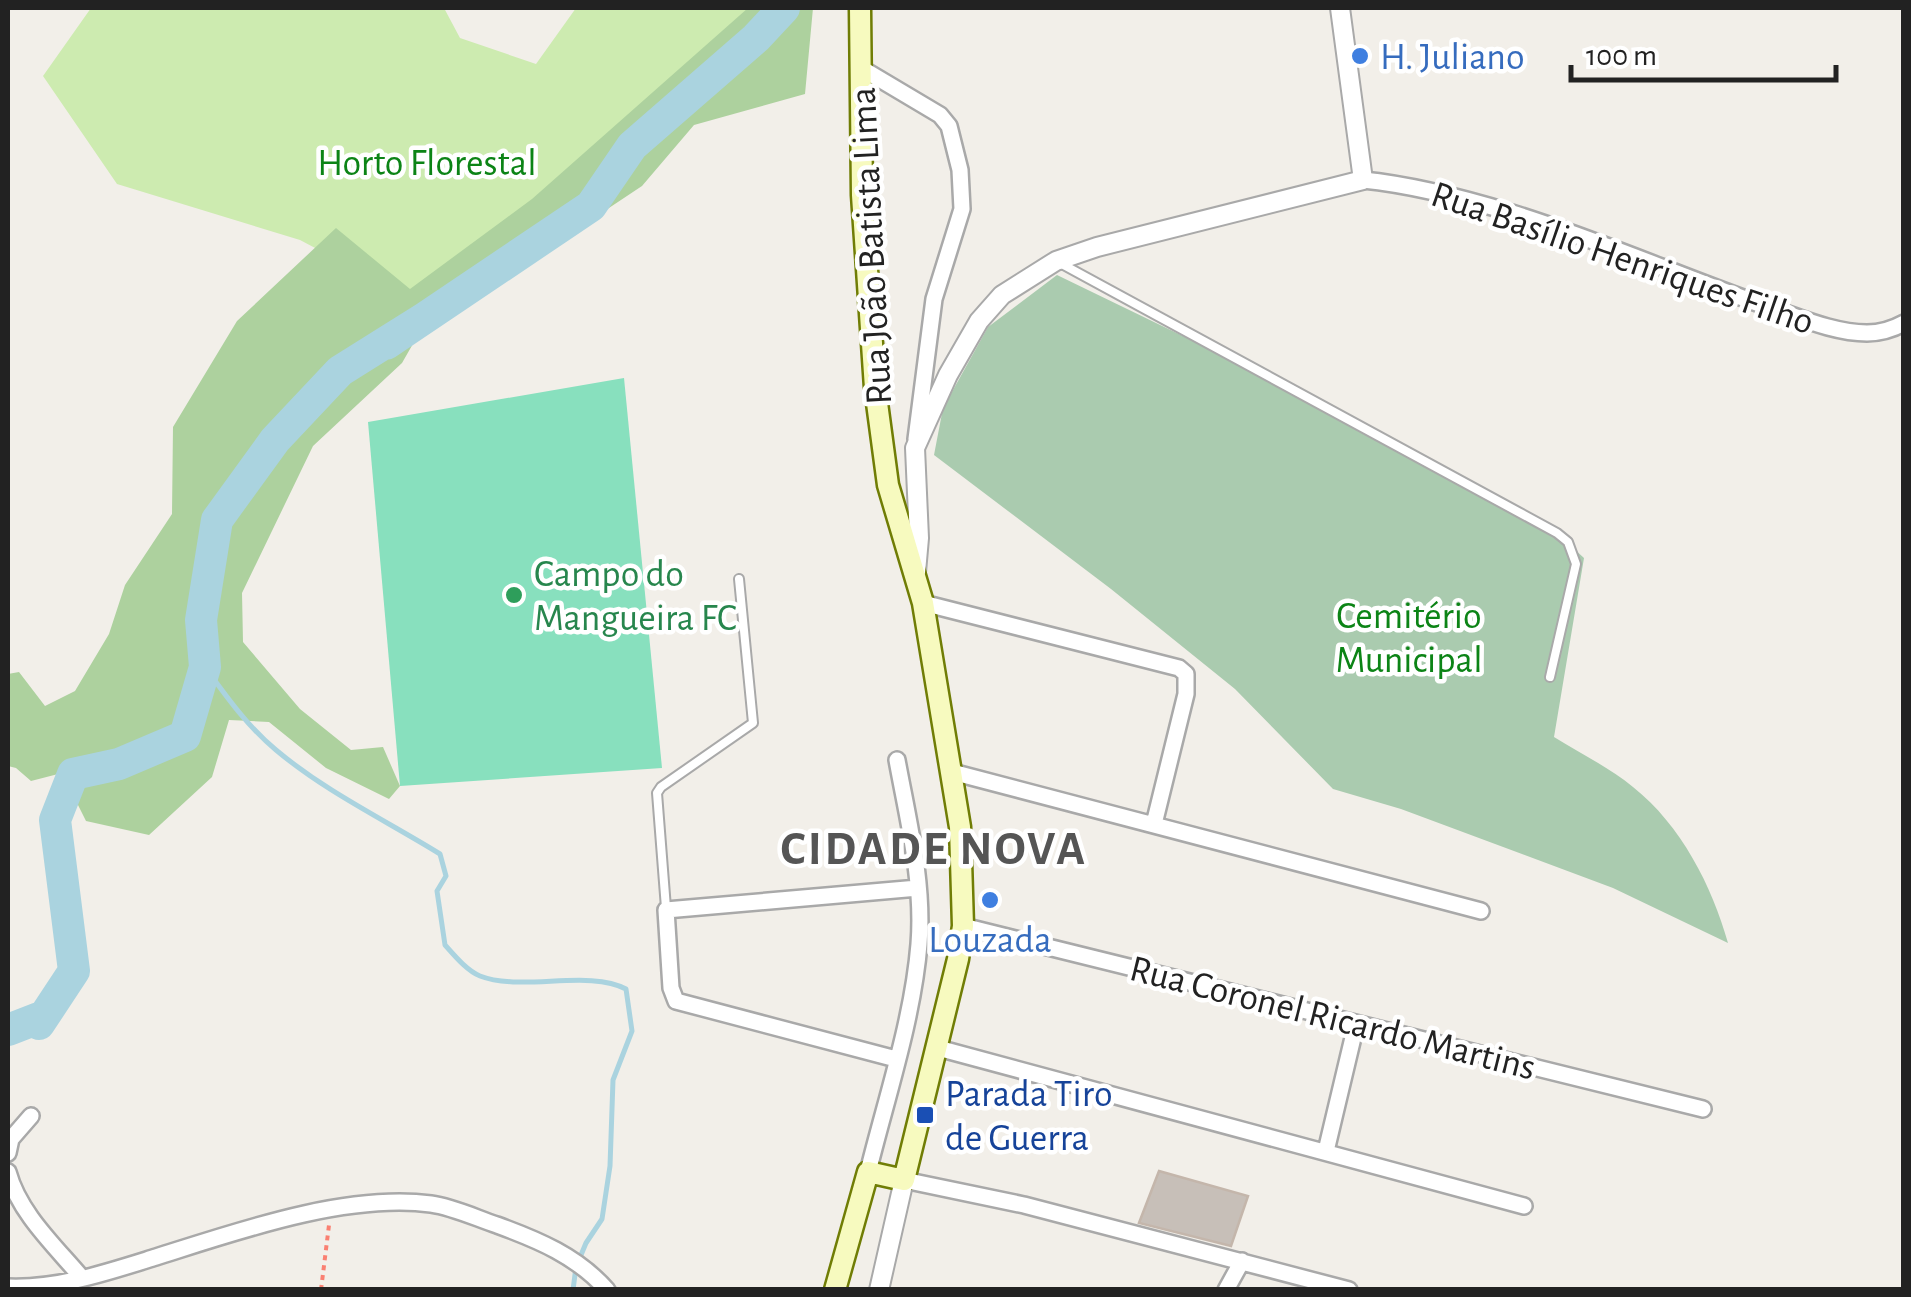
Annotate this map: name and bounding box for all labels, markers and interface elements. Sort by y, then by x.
scale bar [1571,20,1836,82]
place label: H. Juliano [1380,39,1525,77]
text: 100 m [1586,41,1657,71]
marker: H. Juliano [1349,45,1371,67]
street label: Rua João Batista Lima [845,86,899,406]
park label: Horto Florestal [317,145,537,183]
street label: Rua Basílio Henriques Filho [1426,176,1818,342]
place label: Campo do Mangueira FC [534,556,737,638]
marker: Campo do Mangueira FC [503,584,525,606]
park label: Cemitério Municipal [1335,598,1483,680]
district label: CIDADE NOVA [781,826,1087,874]
marker: Louzada [979,889,1001,911]
place label: Louzada [928,922,1052,960]
street label: Rua Coronel Ricardo Martins [1126,950,1539,1088]
place label: Parada Tiro de Guerra [945,1076,1113,1158]
marker: Parada Tiro de Guerra [914,1104,936,1126]

